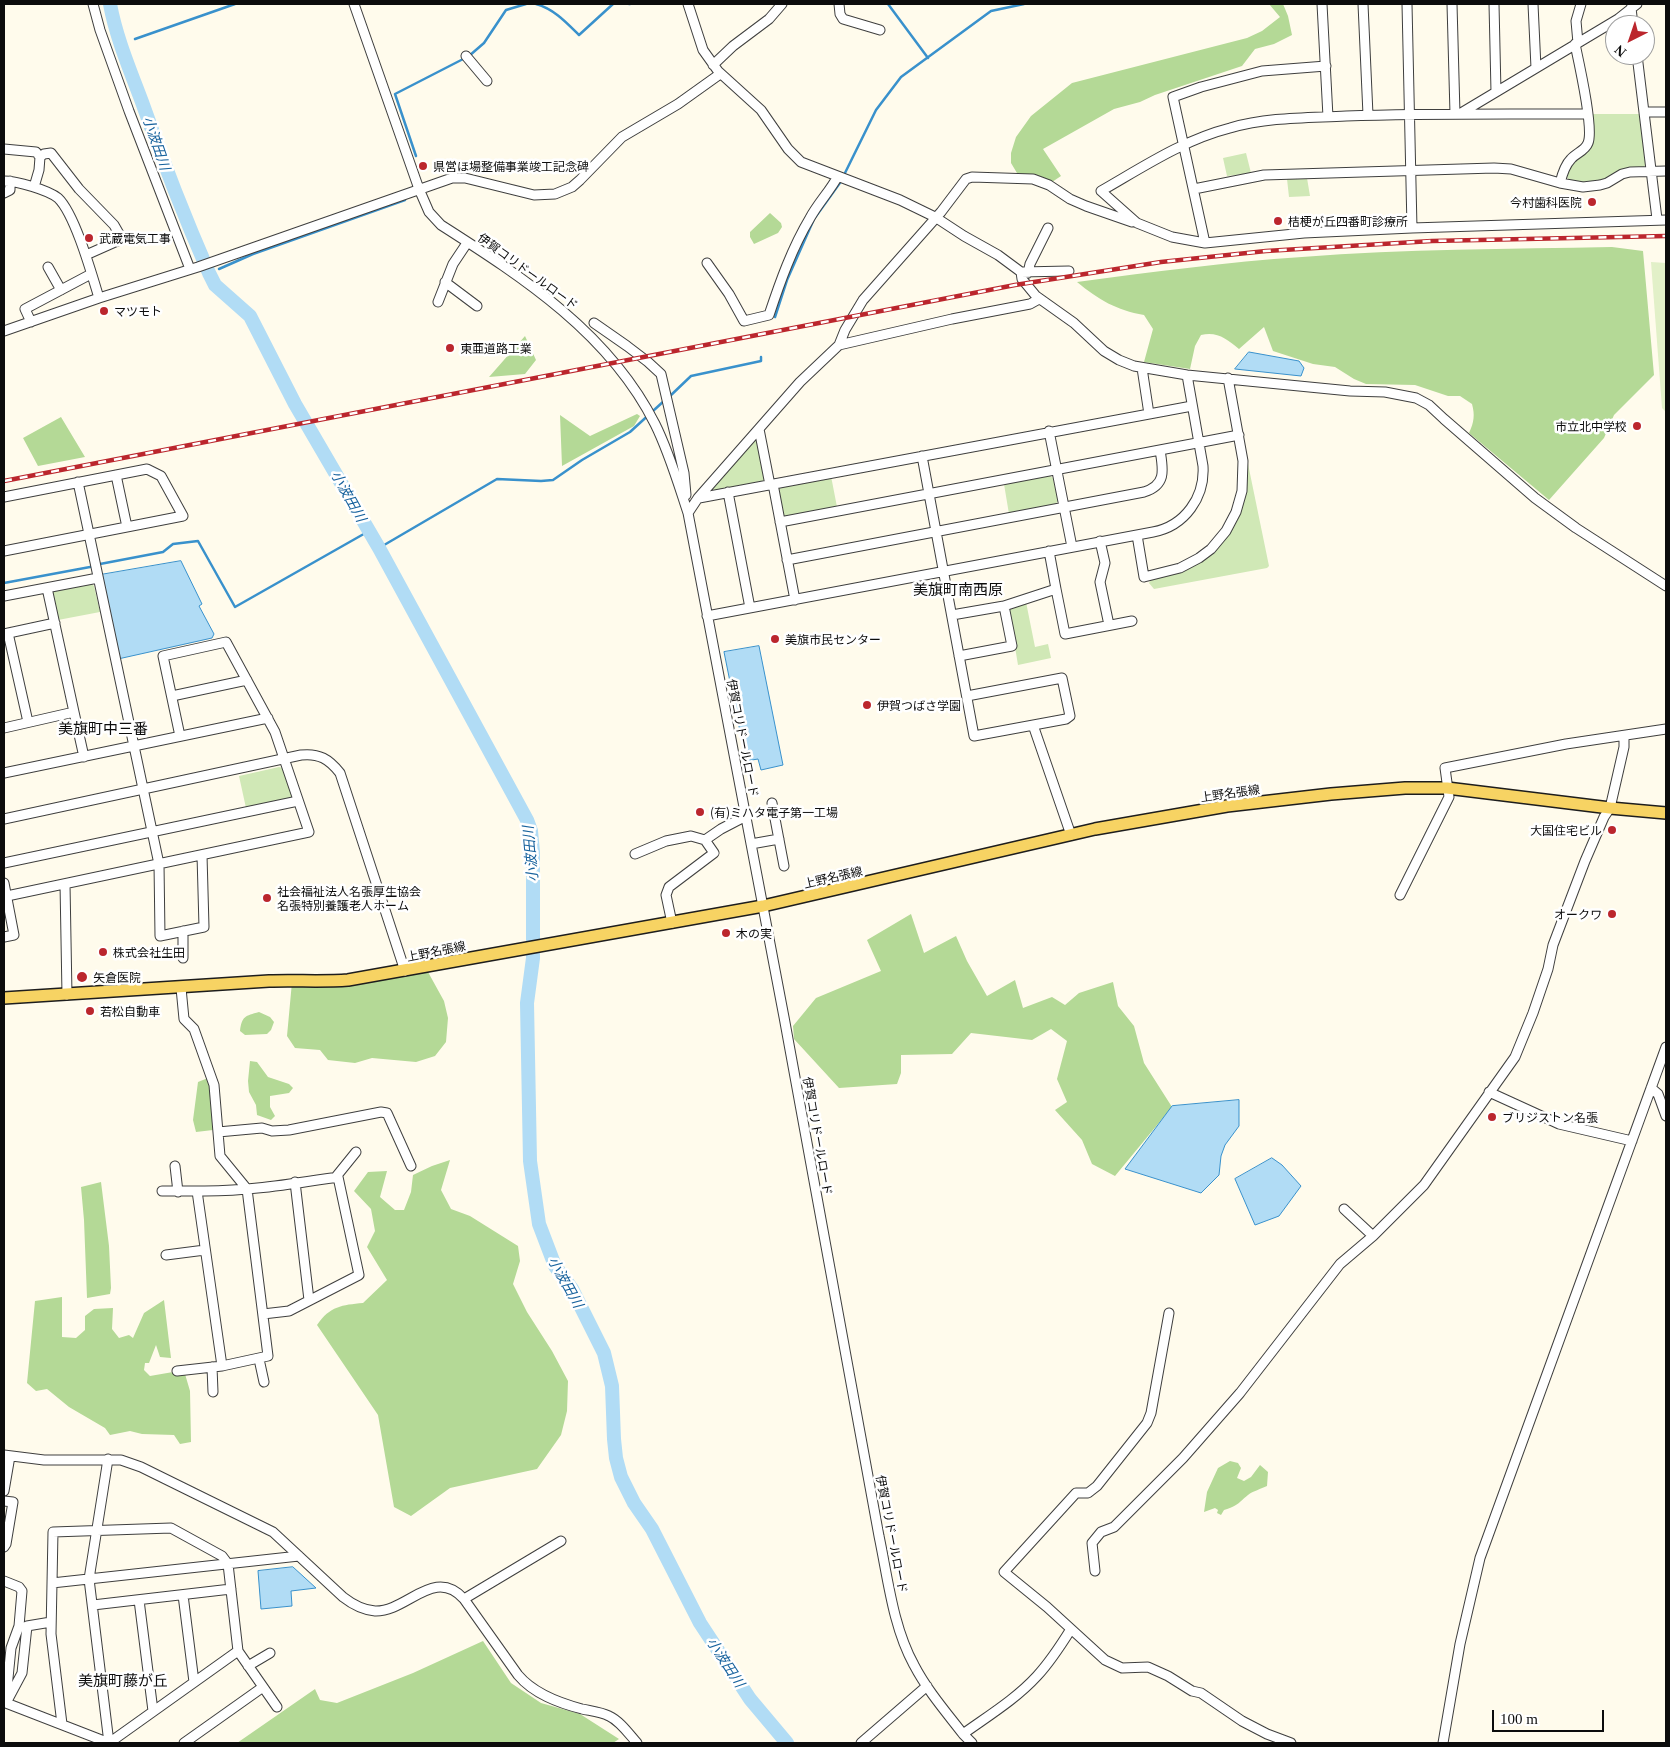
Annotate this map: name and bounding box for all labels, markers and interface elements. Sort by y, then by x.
north arrow [1605,15,1655,65]
text: N [1612,42,1629,60]
water label: 小波田川 [140,114,174,172]
place label: 県営ほ場整備事業竣工記念碑 [433,159,589,173]
marker: 県営ほ場整備事業竣工記念碑 [417,160,429,172]
place label: 今村歯科医院 [1510,195,1582,209]
marker: 今村歯科医院 [1586,196,1598,208]
place label: 桔梗が丘四番町診療所 [1288,214,1408,228]
marker: 桔梗が丘四番町診療所 [1272,215,1284,227]
street label: 伊賀コリドールロード [475,230,581,312]
place label: 武蔵電気工事 [99,231,171,245]
marker: 武蔵電気工事 [83,232,95,244]
place label: マツモト [114,304,162,318]
marker: マツモト [98,305,110,317]
place label: 東亜道路工業 [460,341,532,355]
marker: 東亜道路工業 [444,342,456,354]
place label: 市立北中学校 [1555,419,1627,433]
marker: 市立北中学校 [1631,420,1643,432]
water label: 小波田川 [328,467,370,525]
district label: 美旗町南西原 [913,580,1003,598]
place label: 美旗市民センター [785,632,881,646]
marker: 美旗市民センター [769,633,781,645]
street label: 伊賀コリドールロード [724,678,762,798]
place label: 伊賀つばさ学園 [877,698,961,712]
marker: 伊賀つばさ学園 [861,699,873,711]
district label: 美旗町中三番 [58,719,148,737]
street label: 上野名張線 [1199,782,1261,804]
place label: (有)ミハタ電子第一工場 [710,805,838,819]
marker: (有)ミハタ電子第一工場 [694,806,706,818]
place label: 大国住宅ビル [1530,823,1602,837]
marker: 大国住宅ビル [1606,824,1618,836]
water label: 小波田川 [519,825,541,883]
street label: 上野名張線 [802,863,864,891]
place label: 社会福祉法人名張厚生協会 名張特別養護老人ホーム [277,884,421,912]
marker: 社会福祉法人名張厚生協会 名張特別養護老人ホーム [261,892,273,904]
place label: オークワ [1554,907,1602,921]
marker: オークワ [1606,908,1618,920]
place label: 木の実 [736,926,772,940]
marker: 木の実 [720,927,732,939]
street label: 上野名張線 [405,938,467,964]
place label: 株式会社生田 [113,945,185,959]
marker: 株式会社生田 [97,946,109,958]
marker: 矢倉医院 [75,970,89,984]
place label: 矢倉医院 [93,970,141,984]
place label: 若松自動車 [100,1004,160,1018]
marker: 若松自動車 [84,1005,96,1017]
street label: 伊賀コリドールロード [800,1076,836,1196]
place label: ブリジストン名張 [1502,1110,1598,1124]
marker: ブリジストン名張 [1486,1111,1498,1123]
water label: 小波田川 [545,1253,587,1311]
street label: 伊賀コリドールロード [873,1474,911,1594]
water label: 小波田川 [704,1634,748,1690]
district label: 美旗町藤が丘 [78,1671,168,1689]
scale bar [1495,1700,1608,1732]
text: 100 m [1500,1711,1538,1727]

